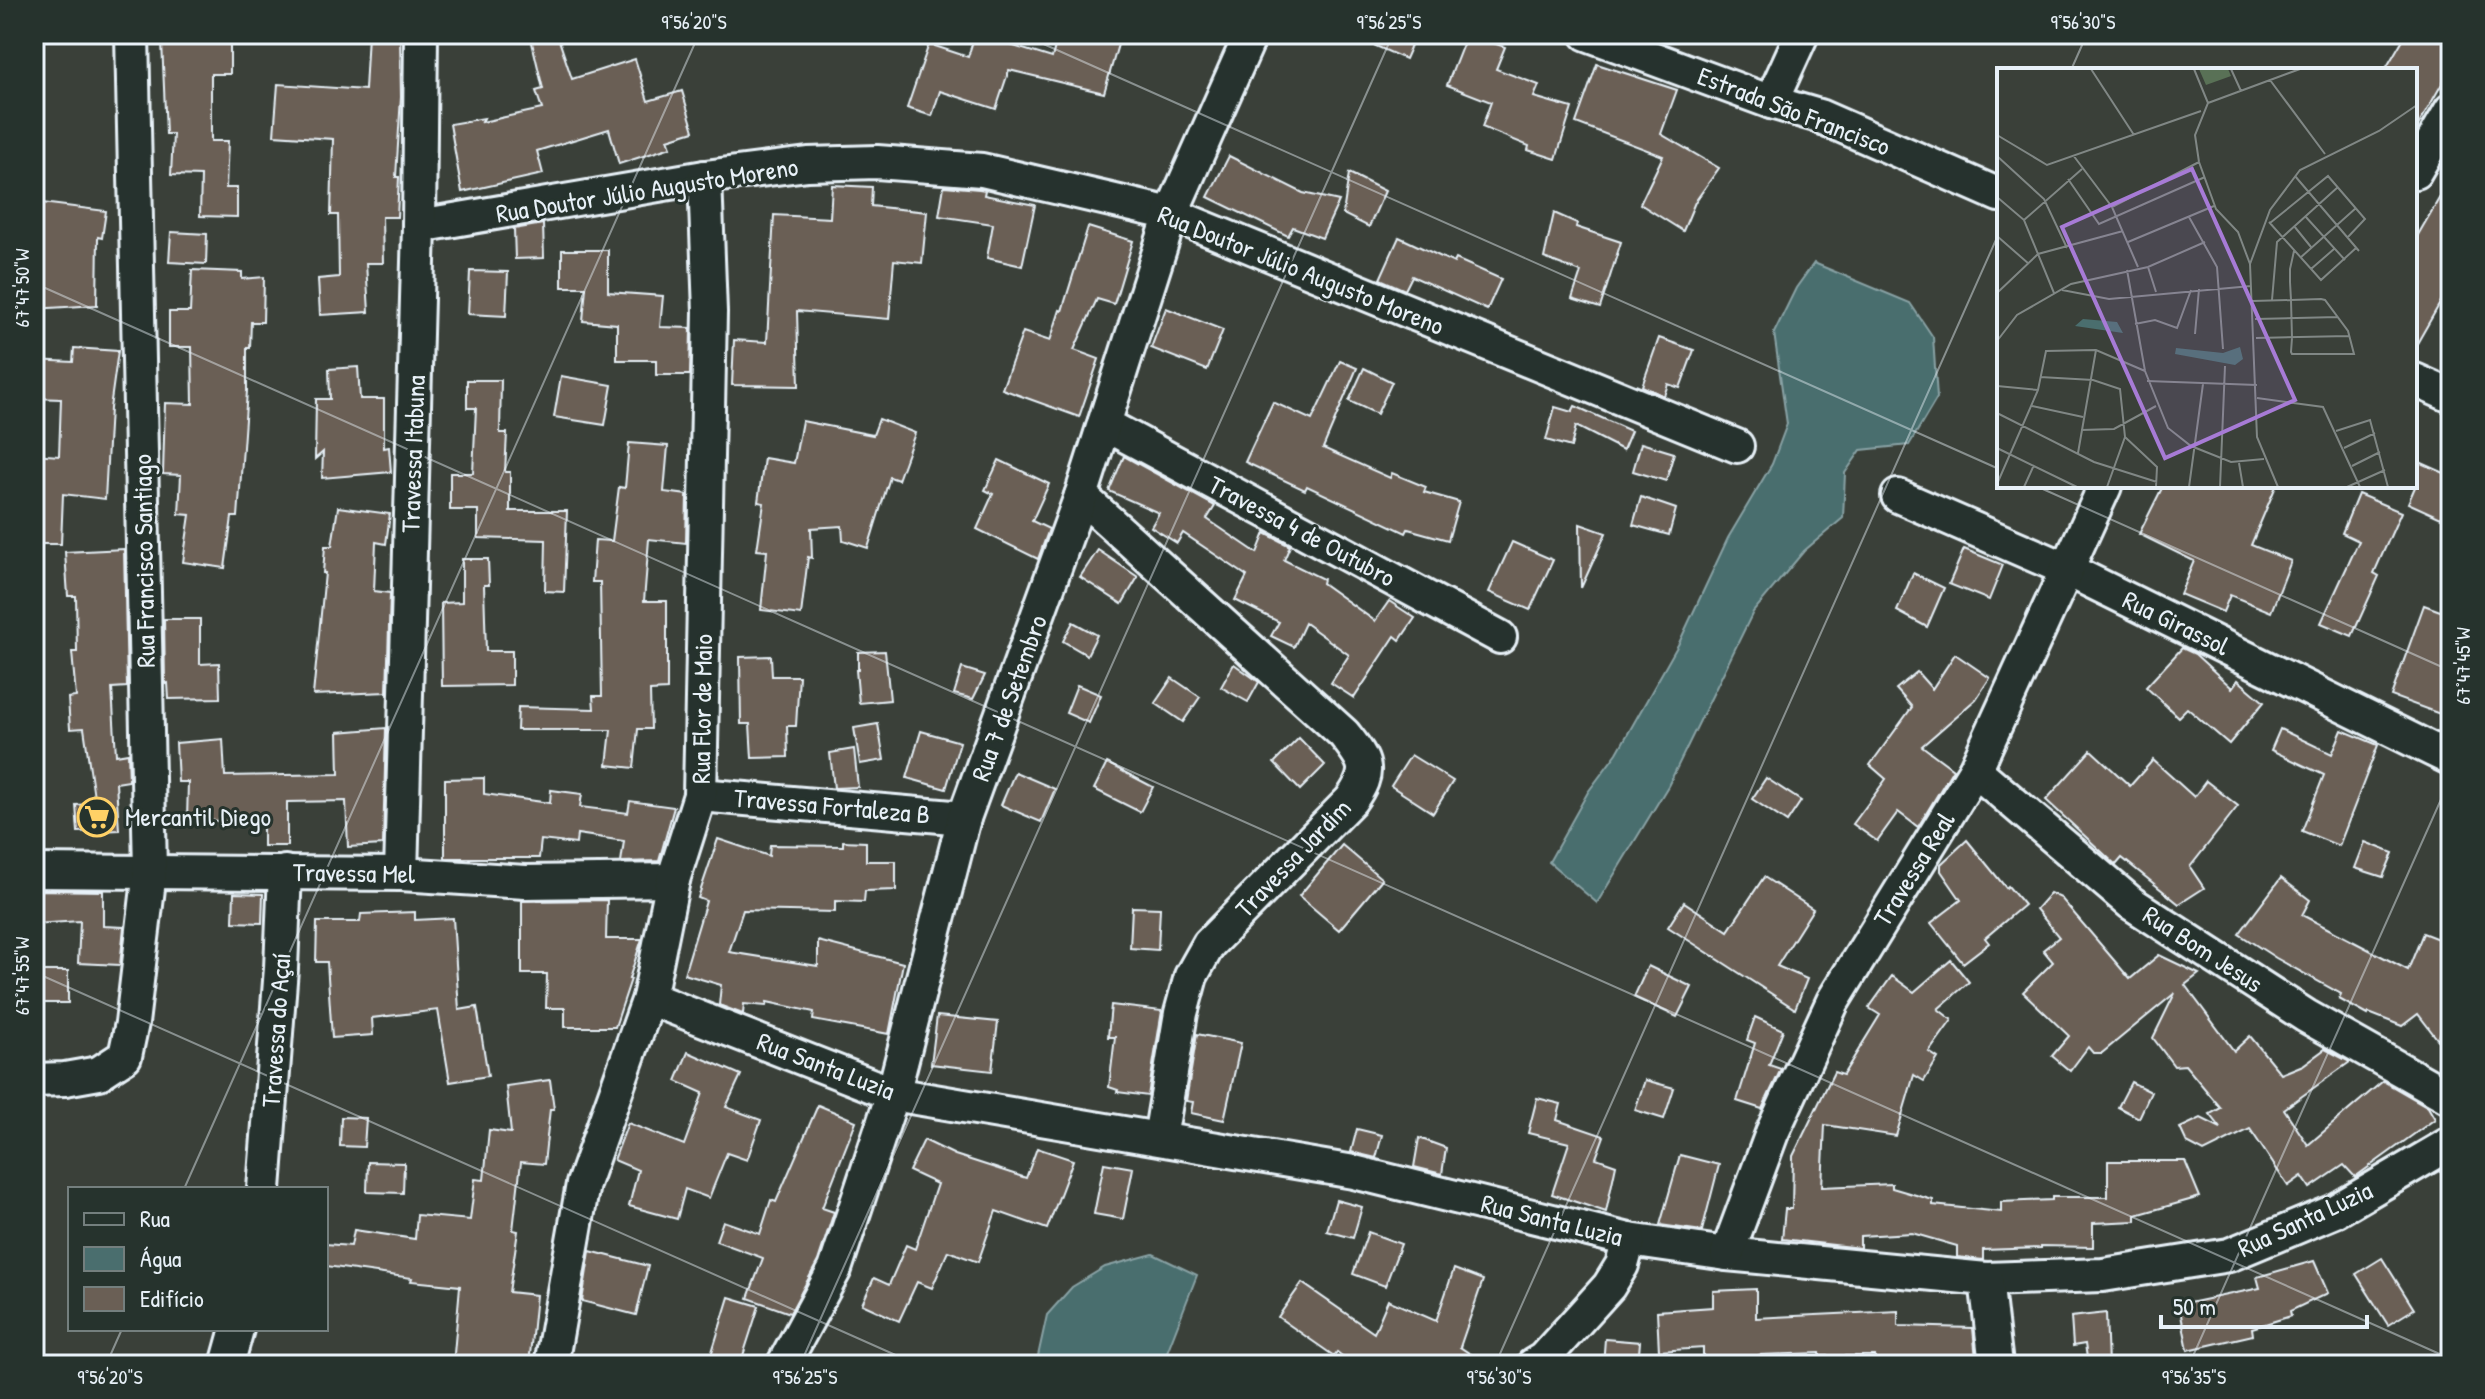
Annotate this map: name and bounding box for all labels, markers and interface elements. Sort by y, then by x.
text: 9°56'20"S [661,8,727,35]
text: 9°56'25"S [1357,8,1421,35]
text: 9°56'30"S [2051,8,2115,35]
street label: Estrada São Francisco [1693,58,1896,163]
inset map [1997,68,2417,488]
street label: Rua Doutor Júlio Augusto Moreno [493,148,800,231]
street label: Rua Doutor Júlio Augusto Moreno [1153,196,1449,343]
text: 67°47'50"W [8,248,35,328]
street label: Travessa Itabuna [392,375,433,533]
street label: Rua Francisco Santiago [124,454,163,668]
street label: Travessa 4 de Outubro [1203,467,1402,595]
street label: Rua Girassol [2117,582,2235,663]
street label: Rua 7 de Setembro [962,610,1055,786]
text: 67°47'45"W [2449,627,2476,705]
street label: Rua Flor de Maio [683,634,720,784]
street label: Travessa Fortaleza B [733,780,931,831]
street label: Travessa Jardim [1227,791,1358,925]
supermarket icon: Mercantil Diego [76,796,118,838]
place label: Mercantil Diego [125,799,271,834]
street label: Travessa Real [1865,805,1963,933]
street label: Travessa Mel [293,854,415,891]
street label: Rua Bom Jesus [2137,897,2270,1000]
text: 67°47'55"W [8,936,35,1015]
street label: Travessa do Açaí [253,952,298,1108]
street label: Rua Santa Luzia [752,1023,900,1108]
street label: Rua Santa Luzia [2232,1172,2378,1265]
street label: Rua Santa Luzia [1478,1185,1627,1254]
legend [68,1187,328,1331]
text: Rua [140,1202,170,1234]
text: Água [140,1242,181,1274]
scale bar [2161,1279,2367,1329]
text: Edifício [140,1282,204,1314]
text: 50 m [2173,1290,2216,1322]
text: 9°56'20"S [77,1363,143,1390]
text: 9°56'25"S [773,1363,837,1390]
text: 9°56'30"S [1467,1363,1531,1390]
text: 9°56'35"S [2162,1363,2226,1390]

